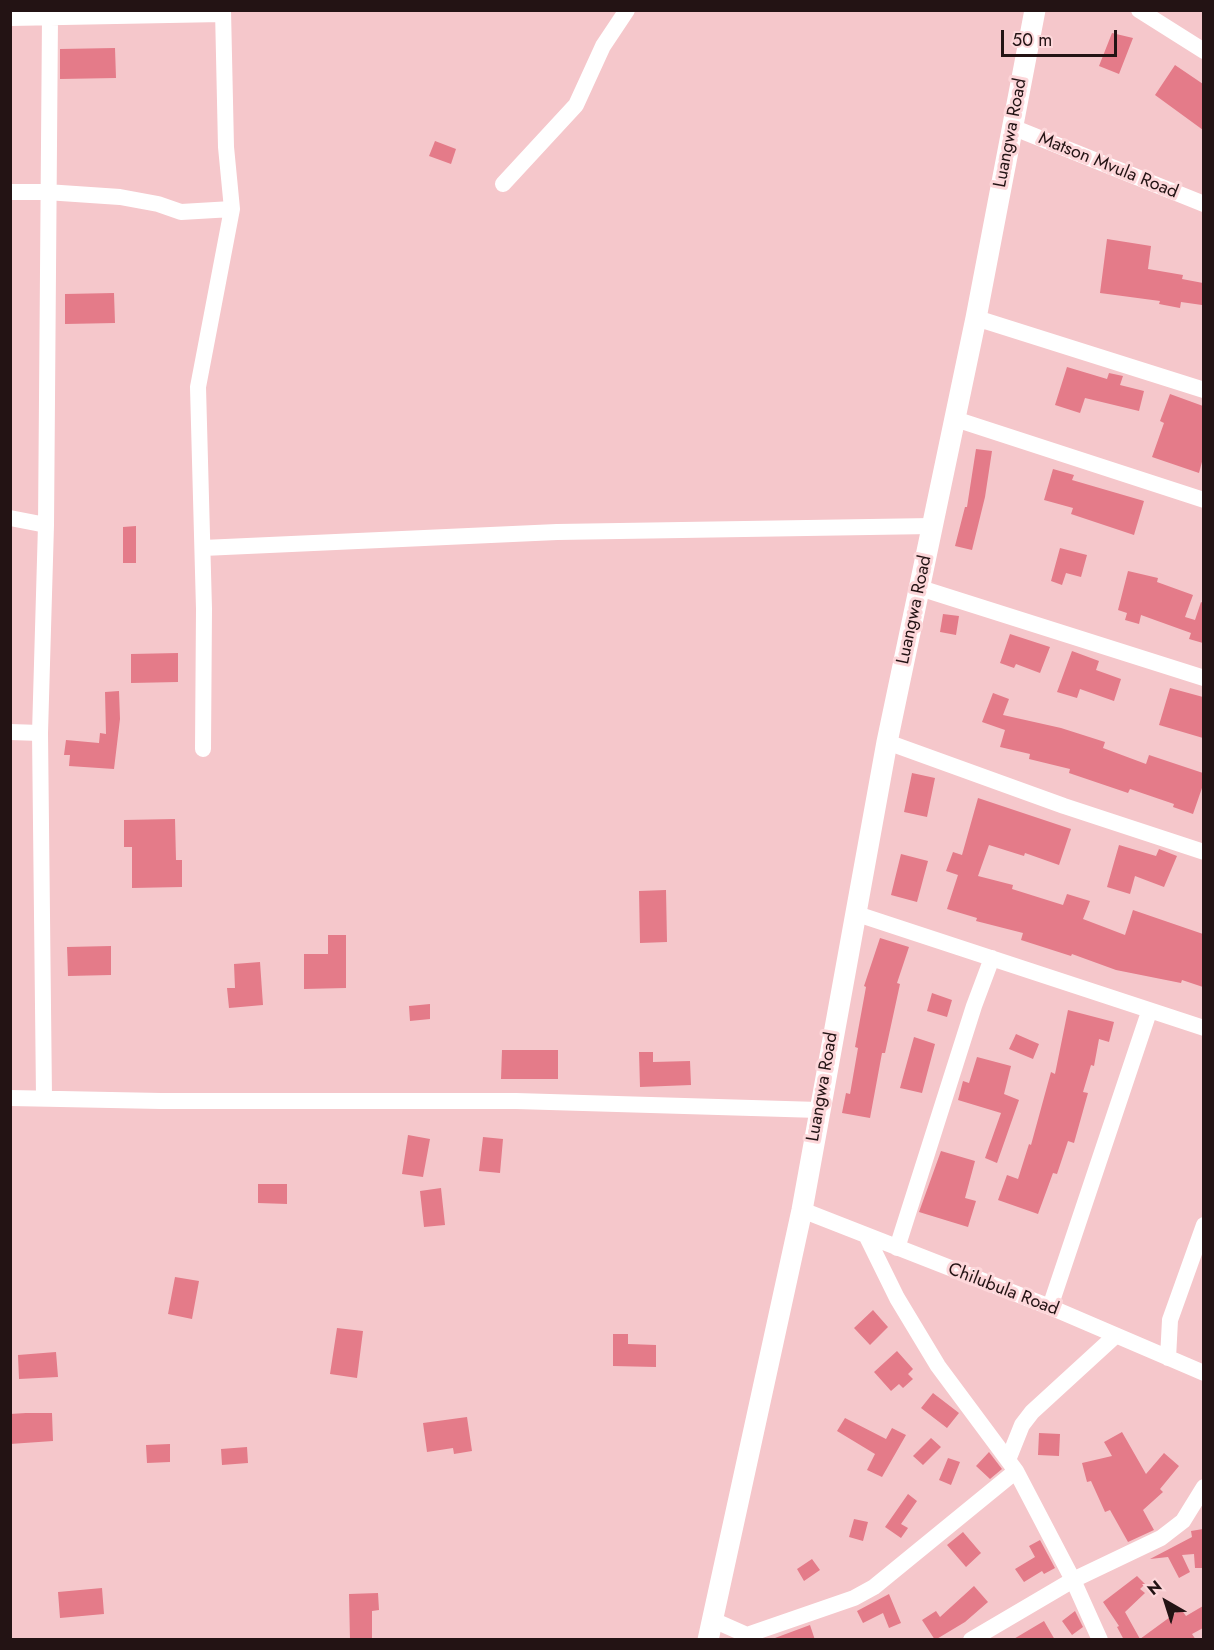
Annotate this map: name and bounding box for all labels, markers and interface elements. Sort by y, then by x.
scale bar [1004,18,1120,56]
text: 50 m [1012,27,1052,53]
street label: Luangwa Road [990,77,1032,189]
street label: Matson Mvula Road [1035,128,1181,204]
street label: Luangwa Road [893,554,937,666]
street label: Luangwa Road [803,1031,843,1143]
street label: Chilubula Road [945,1259,1061,1321]
north arrow [1136,1572,1196,1632]
text: N [1142,1575,1167,1601]

